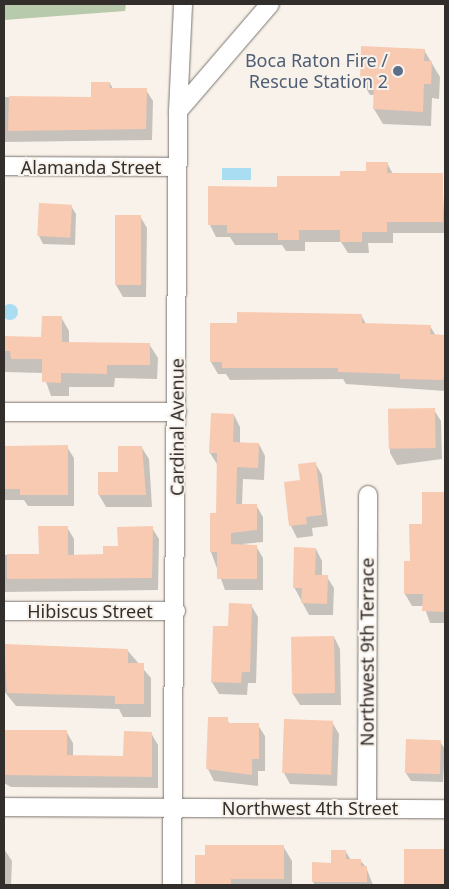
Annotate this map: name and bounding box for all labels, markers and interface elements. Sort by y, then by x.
place label: Boca Raton Fire / Rescue Station 2 [245,50,388,92]
marker: Boca Raton Fire / Rescue Station 2 [392,65,404,77]
street label: Alamanda Street [21,156,161,178]
street label: Cardinal Avenue [166,358,188,496]
street label: Northwest 9th Terrace [356,558,378,746]
street label: Hibiscus Street [27,600,153,622]
street label: Northwest 4th Street [222,797,398,819]

